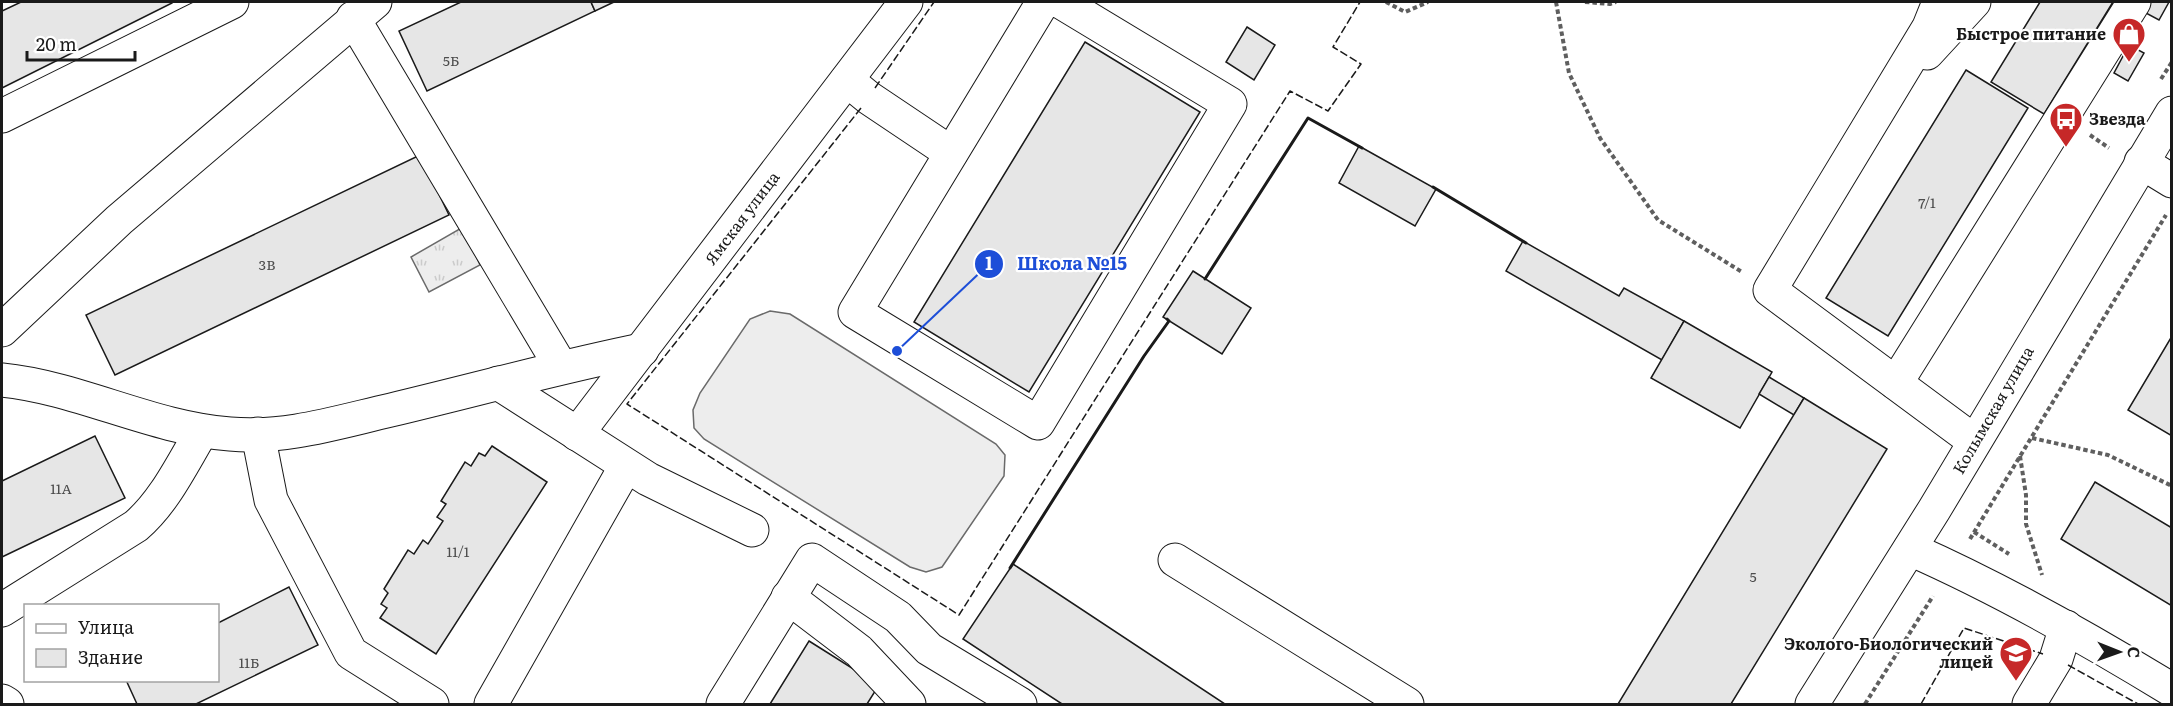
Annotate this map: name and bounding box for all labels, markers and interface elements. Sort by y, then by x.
shop icon: Быстрое питание [2111,16,2147,63]
place label: Быстрое питание [1956,21,2106,45]
scale bar [27,24,135,62]
text: 20 m [36,30,77,57]
house number: 5Б [443,50,459,70]
bus stop icon: Звезда [2048,101,2084,148]
place label: Звезда [2089,106,2146,130]
street label: Ямская улица [698,165,785,269]
house number: 7/1 [1918,192,1936,212]
callout: Школа №15 [974,246,1139,282]
text: 1 [985,249,993,276]
text: Школа №15 [1017,249,1127,276]
house number: 3В [259,254,275,274]
street label: Колымская улица [1946,341,2039,478]
house number: 11А [50,478,73,498]
house number: 11/1 [446,541,470,561]
house number: 5 [1749,566,1757,586]
legend [24,604,219,682]
text: Улица [78,613,134,640]
north arrow [2089,622,2149,682]
place label: Эколого-Биологический лицей [1784,631,1993,673]
school or university icon: Эколого-Биологический лицей [1998,635,2034,682]
text: Здание [78,643,143,670]
text: С [2123,646,2147,658]
house number: 11Б [239,652,259,672]

